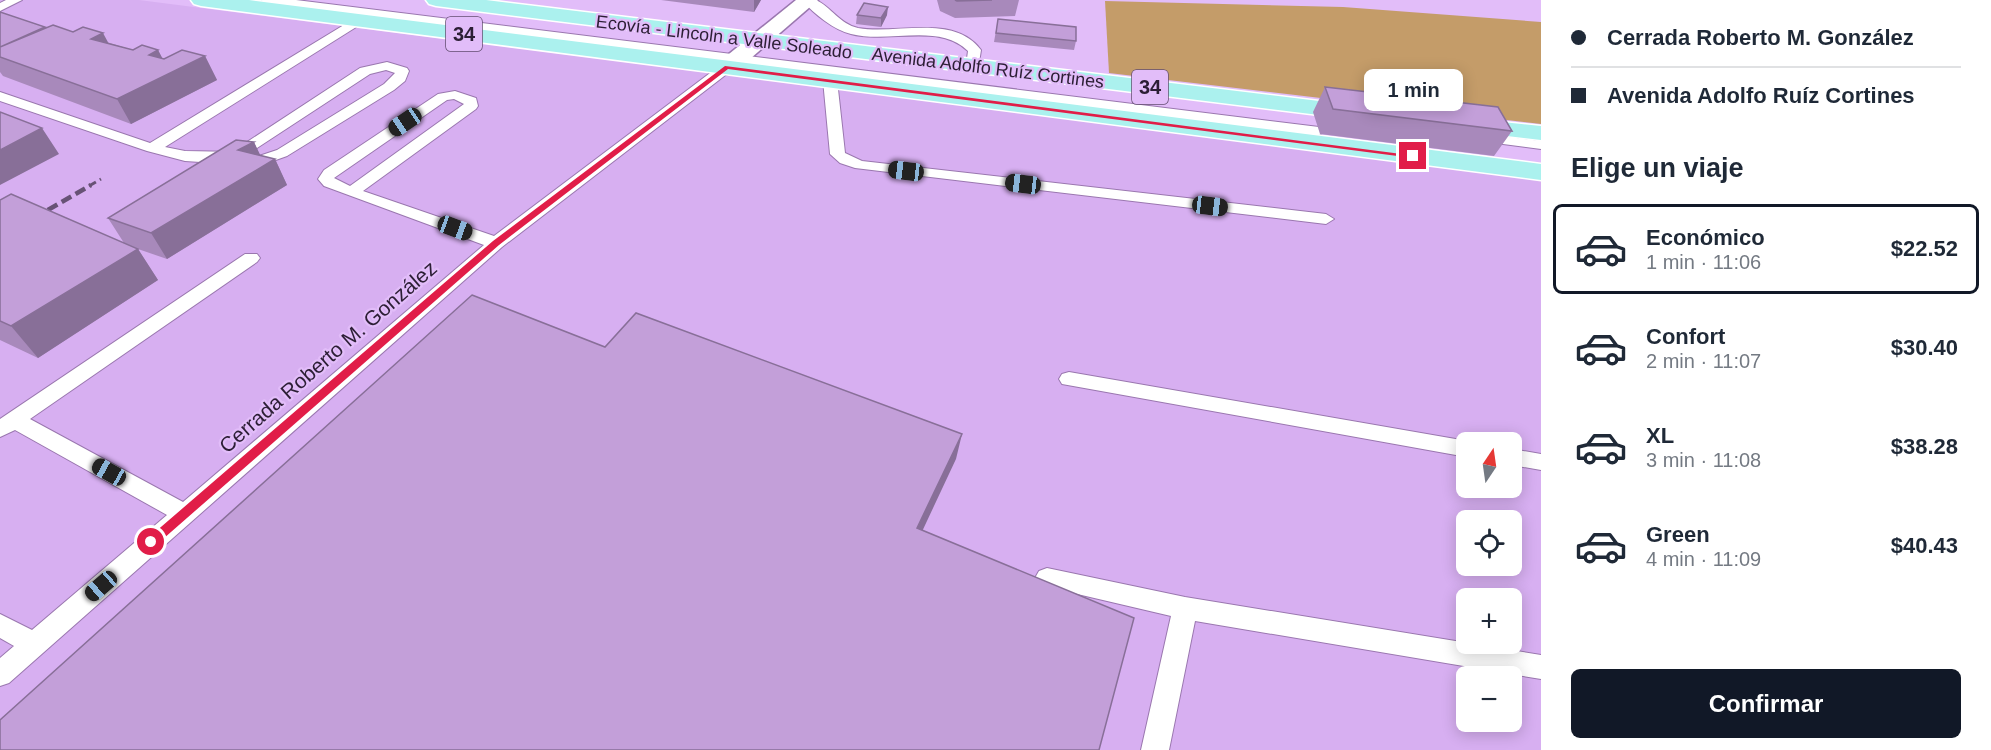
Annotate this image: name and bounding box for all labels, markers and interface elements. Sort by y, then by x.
street label: Ecovía - Lincoln a Valle Soleado [595,11,853,63]
road number: 34 [446,17,482,51]
text: Cerrada Roberto M. González [1607,25,1914,50]
street label: Avenida Adolfo Ruíz Cortines [871,44,1105,92]
callout: 1 min [1364,69,1462,111]
road number: 34 [1132,70,1168,104]
text: 1 min [1387,79,1440,101]
text: Avenida Adolfo Ruíz Cortines [1607,83,1915,108]
car [385,104,425,140]
route end [1399,142,1426,169]
text: Elige un viaje [1571,153,1744,183]
car [887,160,925,182]
car [1004,173,1042,195]
car [1191,195,1229,217]
car [435,213,475,243]
icon: car [1574,222,1628,276]
text: Económico [1646,225,1765,250]
text: $22.52 [1891,236,1958,261]
text: 1 min · 11:06 [1646,251,1761,273]
street label: Cerrada Roberto M. González [214,256,441,457]
icon: car [1574,321,1628,375]
text: Confort [1646,324,1725,349]
text: $30.40 [1891,335,1958,360]
text: 2 min · 11:07 [1646,350,1761,372]
icon: car [1574,420,1628,474]
text: XL [1646,423,1674,448]
north arrow [1456,432,1522,498]
map controls [1456,432,1522,732]
text: $38.28 [1891,434,1958,459]
text: 3 min · 11:08 [1646,449,1761,471]
car [89,455,129,489]
button: locate [1456,510,1522,576]
icon: car [1574,519,1628,573]
text: Green [1646,522,1710,547]
route start [137,528,164,555]
text: $40.43 [1891,533,1958,558]
text: 4 min · 11:09 [1646,548,1761,570]
car [82,567,120,605]
button: + [1456,588,1522,654]
button: − [1456,666,1522,732]
button: Confirmar [1571,669,1961,738]

